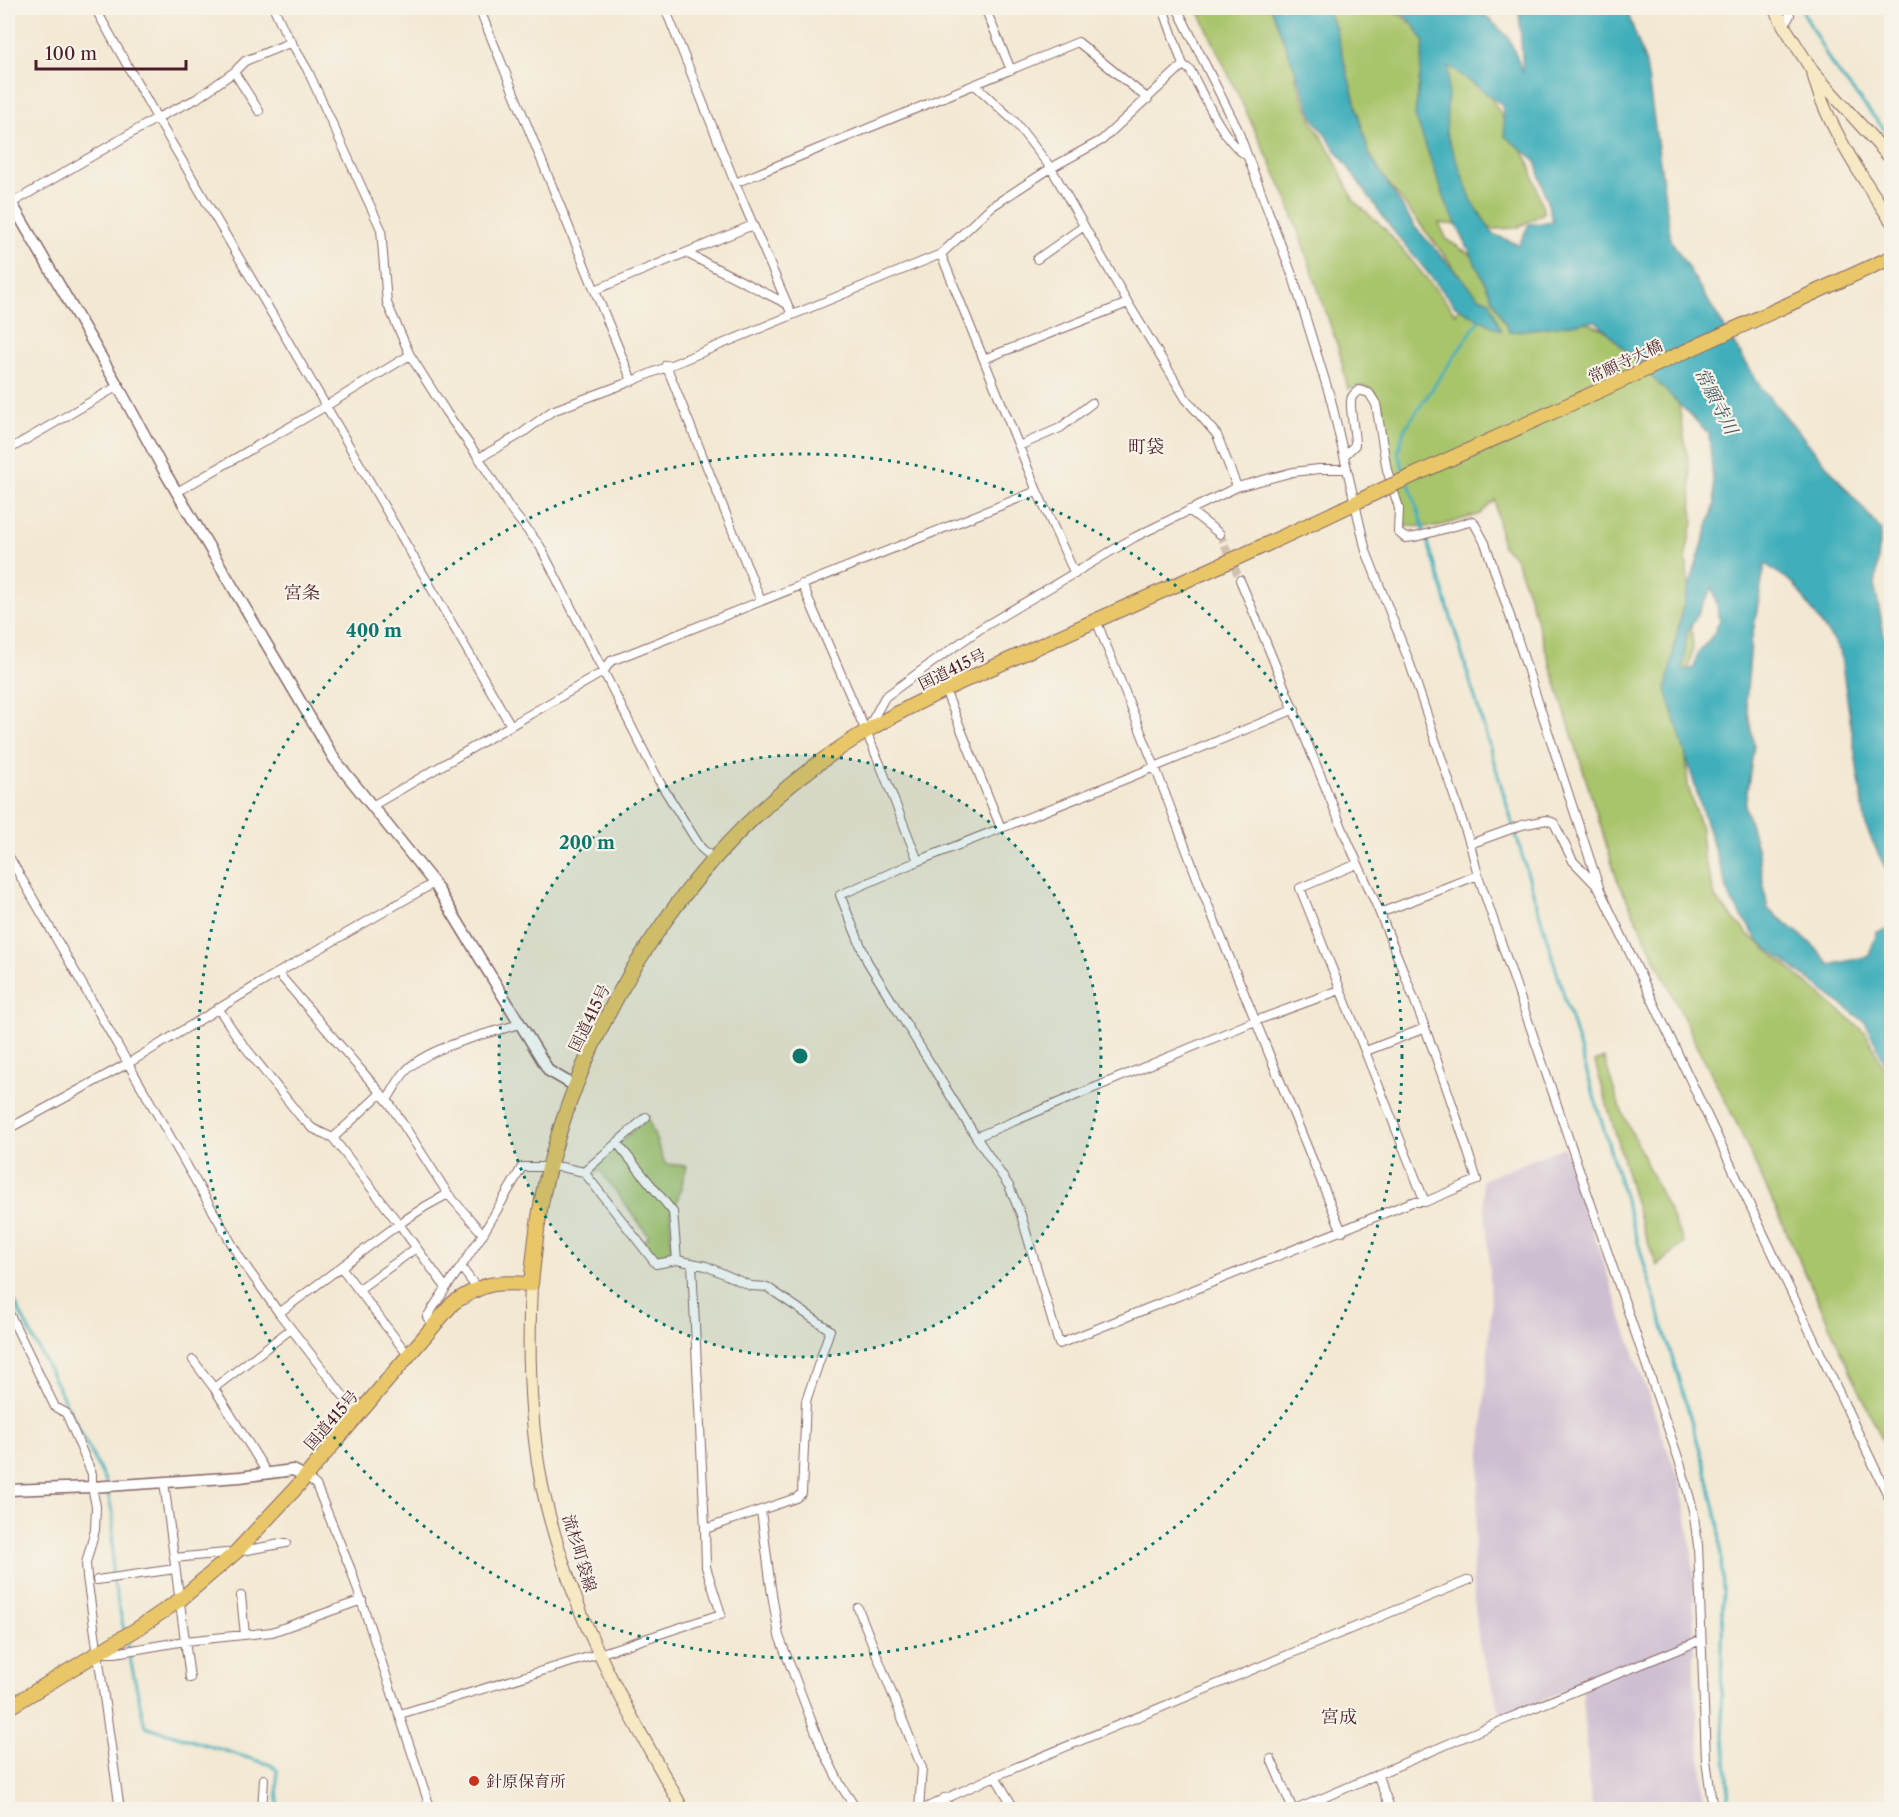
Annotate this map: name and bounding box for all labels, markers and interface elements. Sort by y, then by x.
scale bar [36,33,186,71]
text: 100 m [45,43,97,65]
street label: 常願寺大橋 [1585,335,1665,387]
water label: 常願寺川 [1690,364,1743,440]
district label: 町袋 [1128,436,1164,458]
district label: 宮条 [284,582,320,604]
text: 400 m [346,620,402,642]
street label: 国道415号 [915,644,989,694]
text: 200 m [559,832,615,854]
street label: 国道415号 [564,981,614,1055]
centre of rings [790,1046,810,1066]
street label: 国道415号 [300,1386,362,1454]
street label: 流杉町袋線 [559,1512,601,1594]
district label: 宮成 [1321,1706,1357,1728]
place label: 針原保育所 [486,1771,566,1791]
marker: 針原保育所 [467,1774,481,1788]

